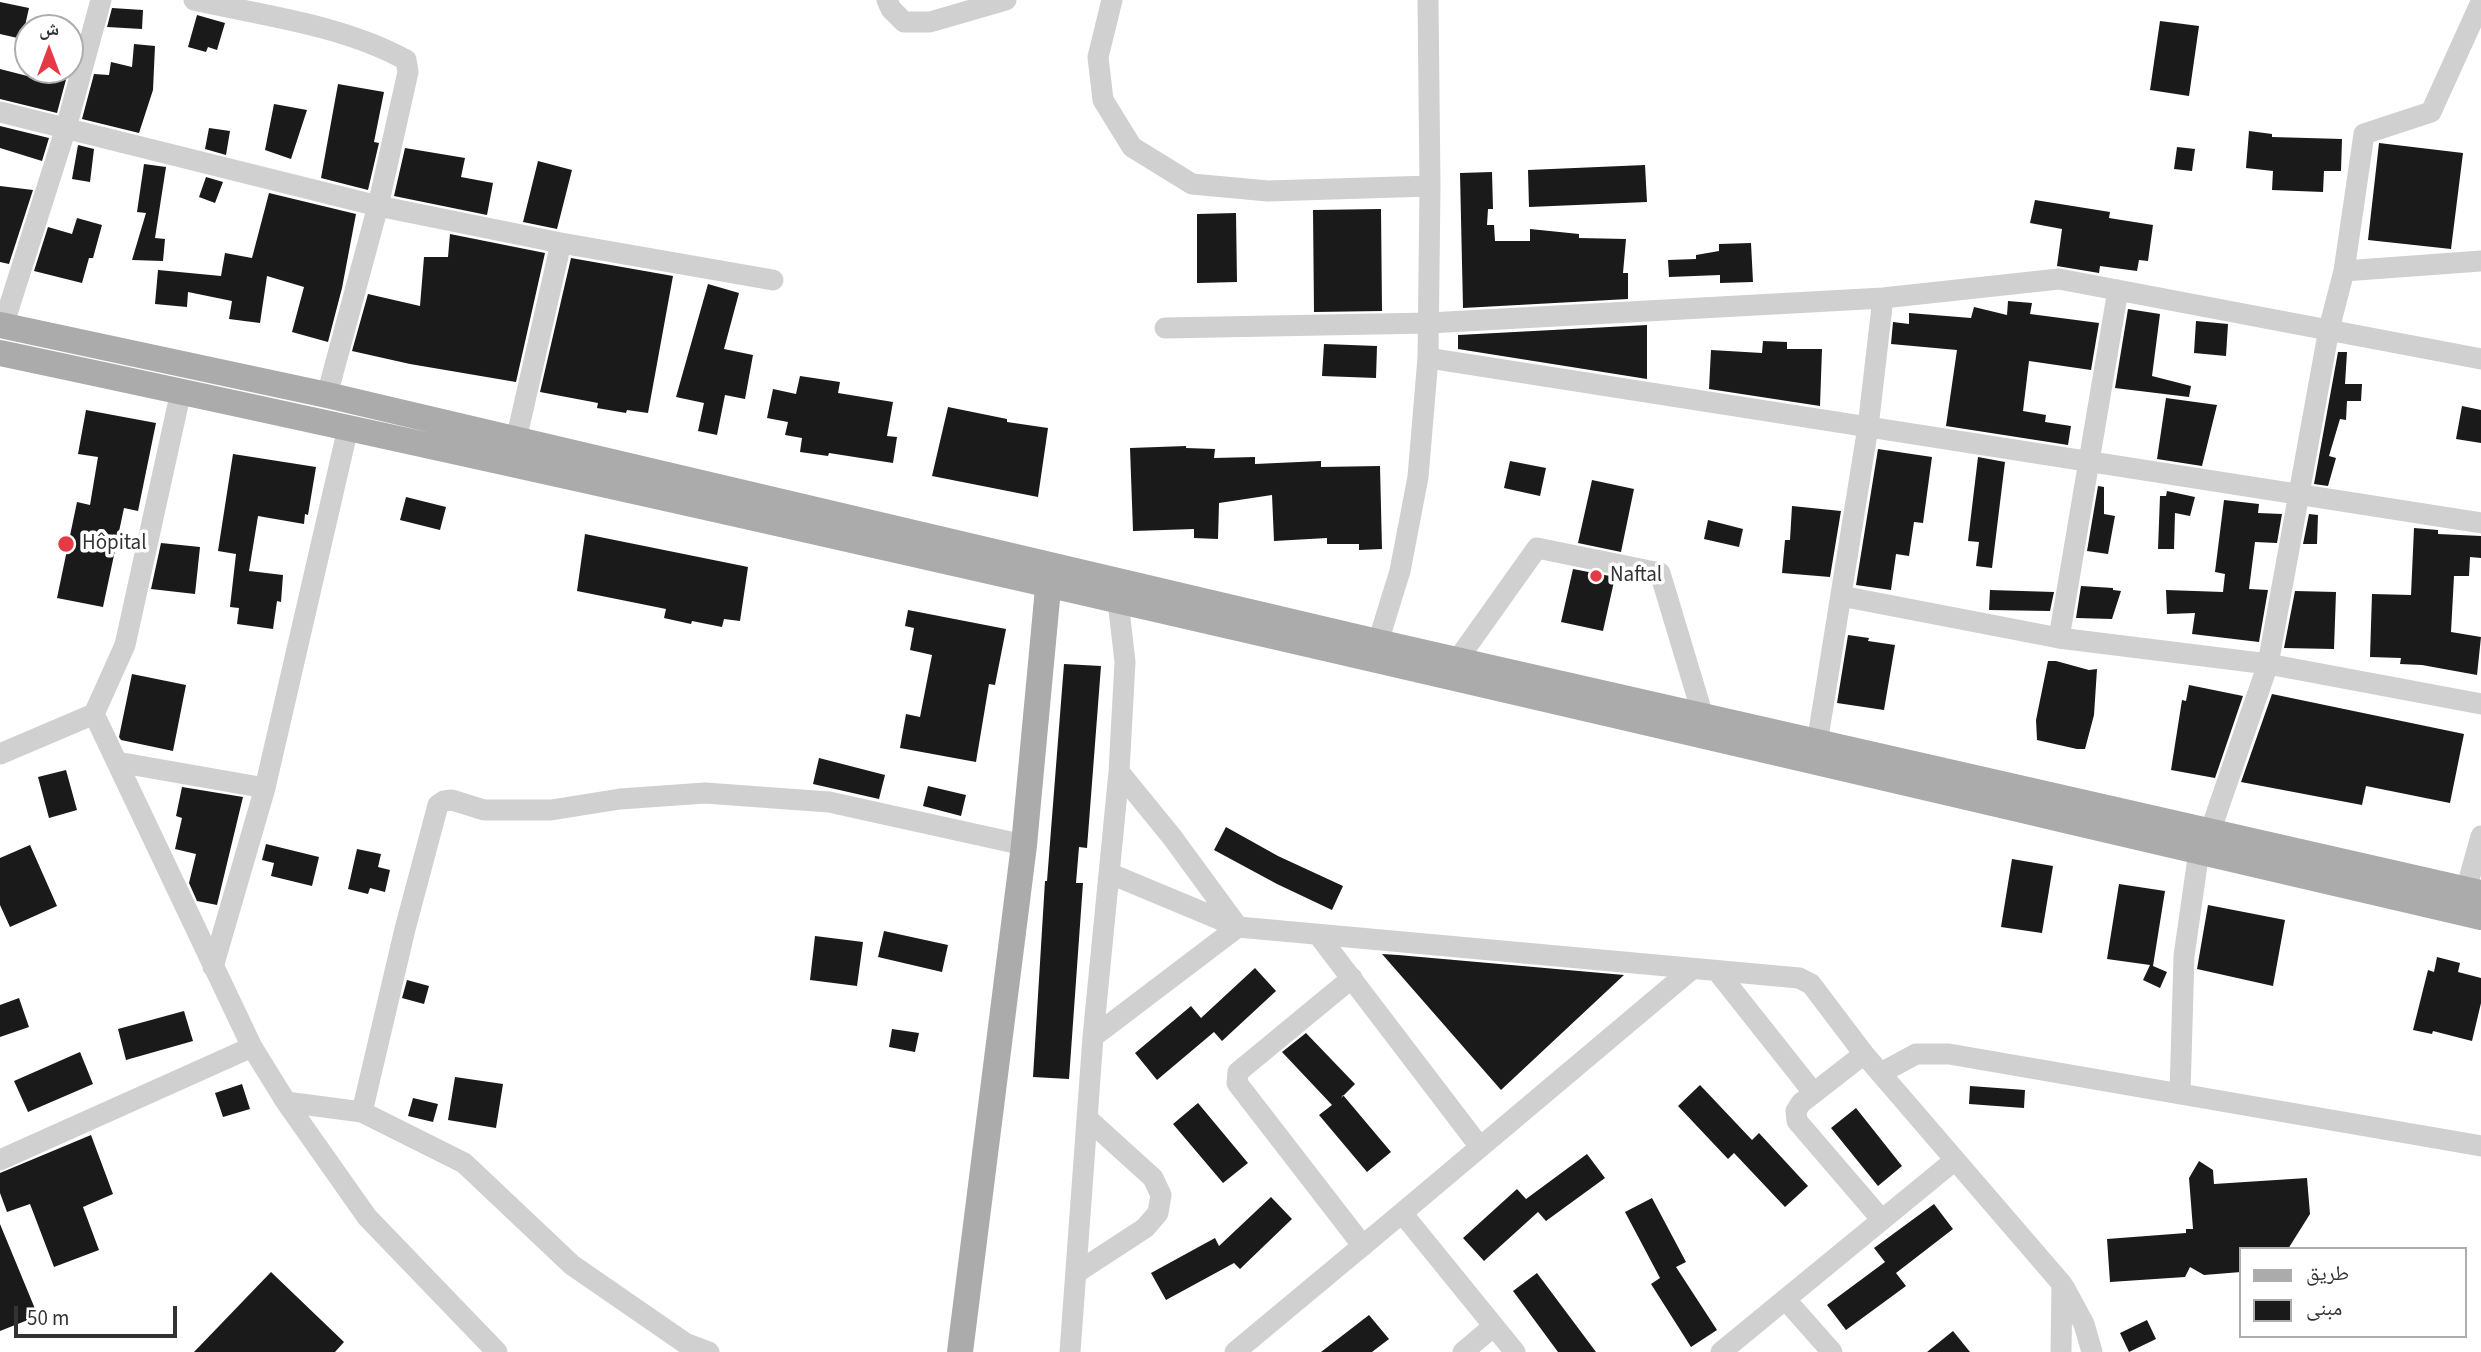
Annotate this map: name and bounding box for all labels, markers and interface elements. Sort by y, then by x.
north arrow [14,14,84,84]
text: ش [39,16,59,43]
place label: Hôpital [82,531,146,557]
marker: Hôpital [56,534,76,554]
place label: Naftal [1610,563,1662,589]
marker: Naftal [1588,568,1604,584]
legend [2240,1247,2467,1338]
text: طريق [2306,1258,2349,1288]
scale bar [18,1292,180,1336]
text: مبنى [2306,1293,2342,1323]
text: 50 m [27,1303,69,1333]

